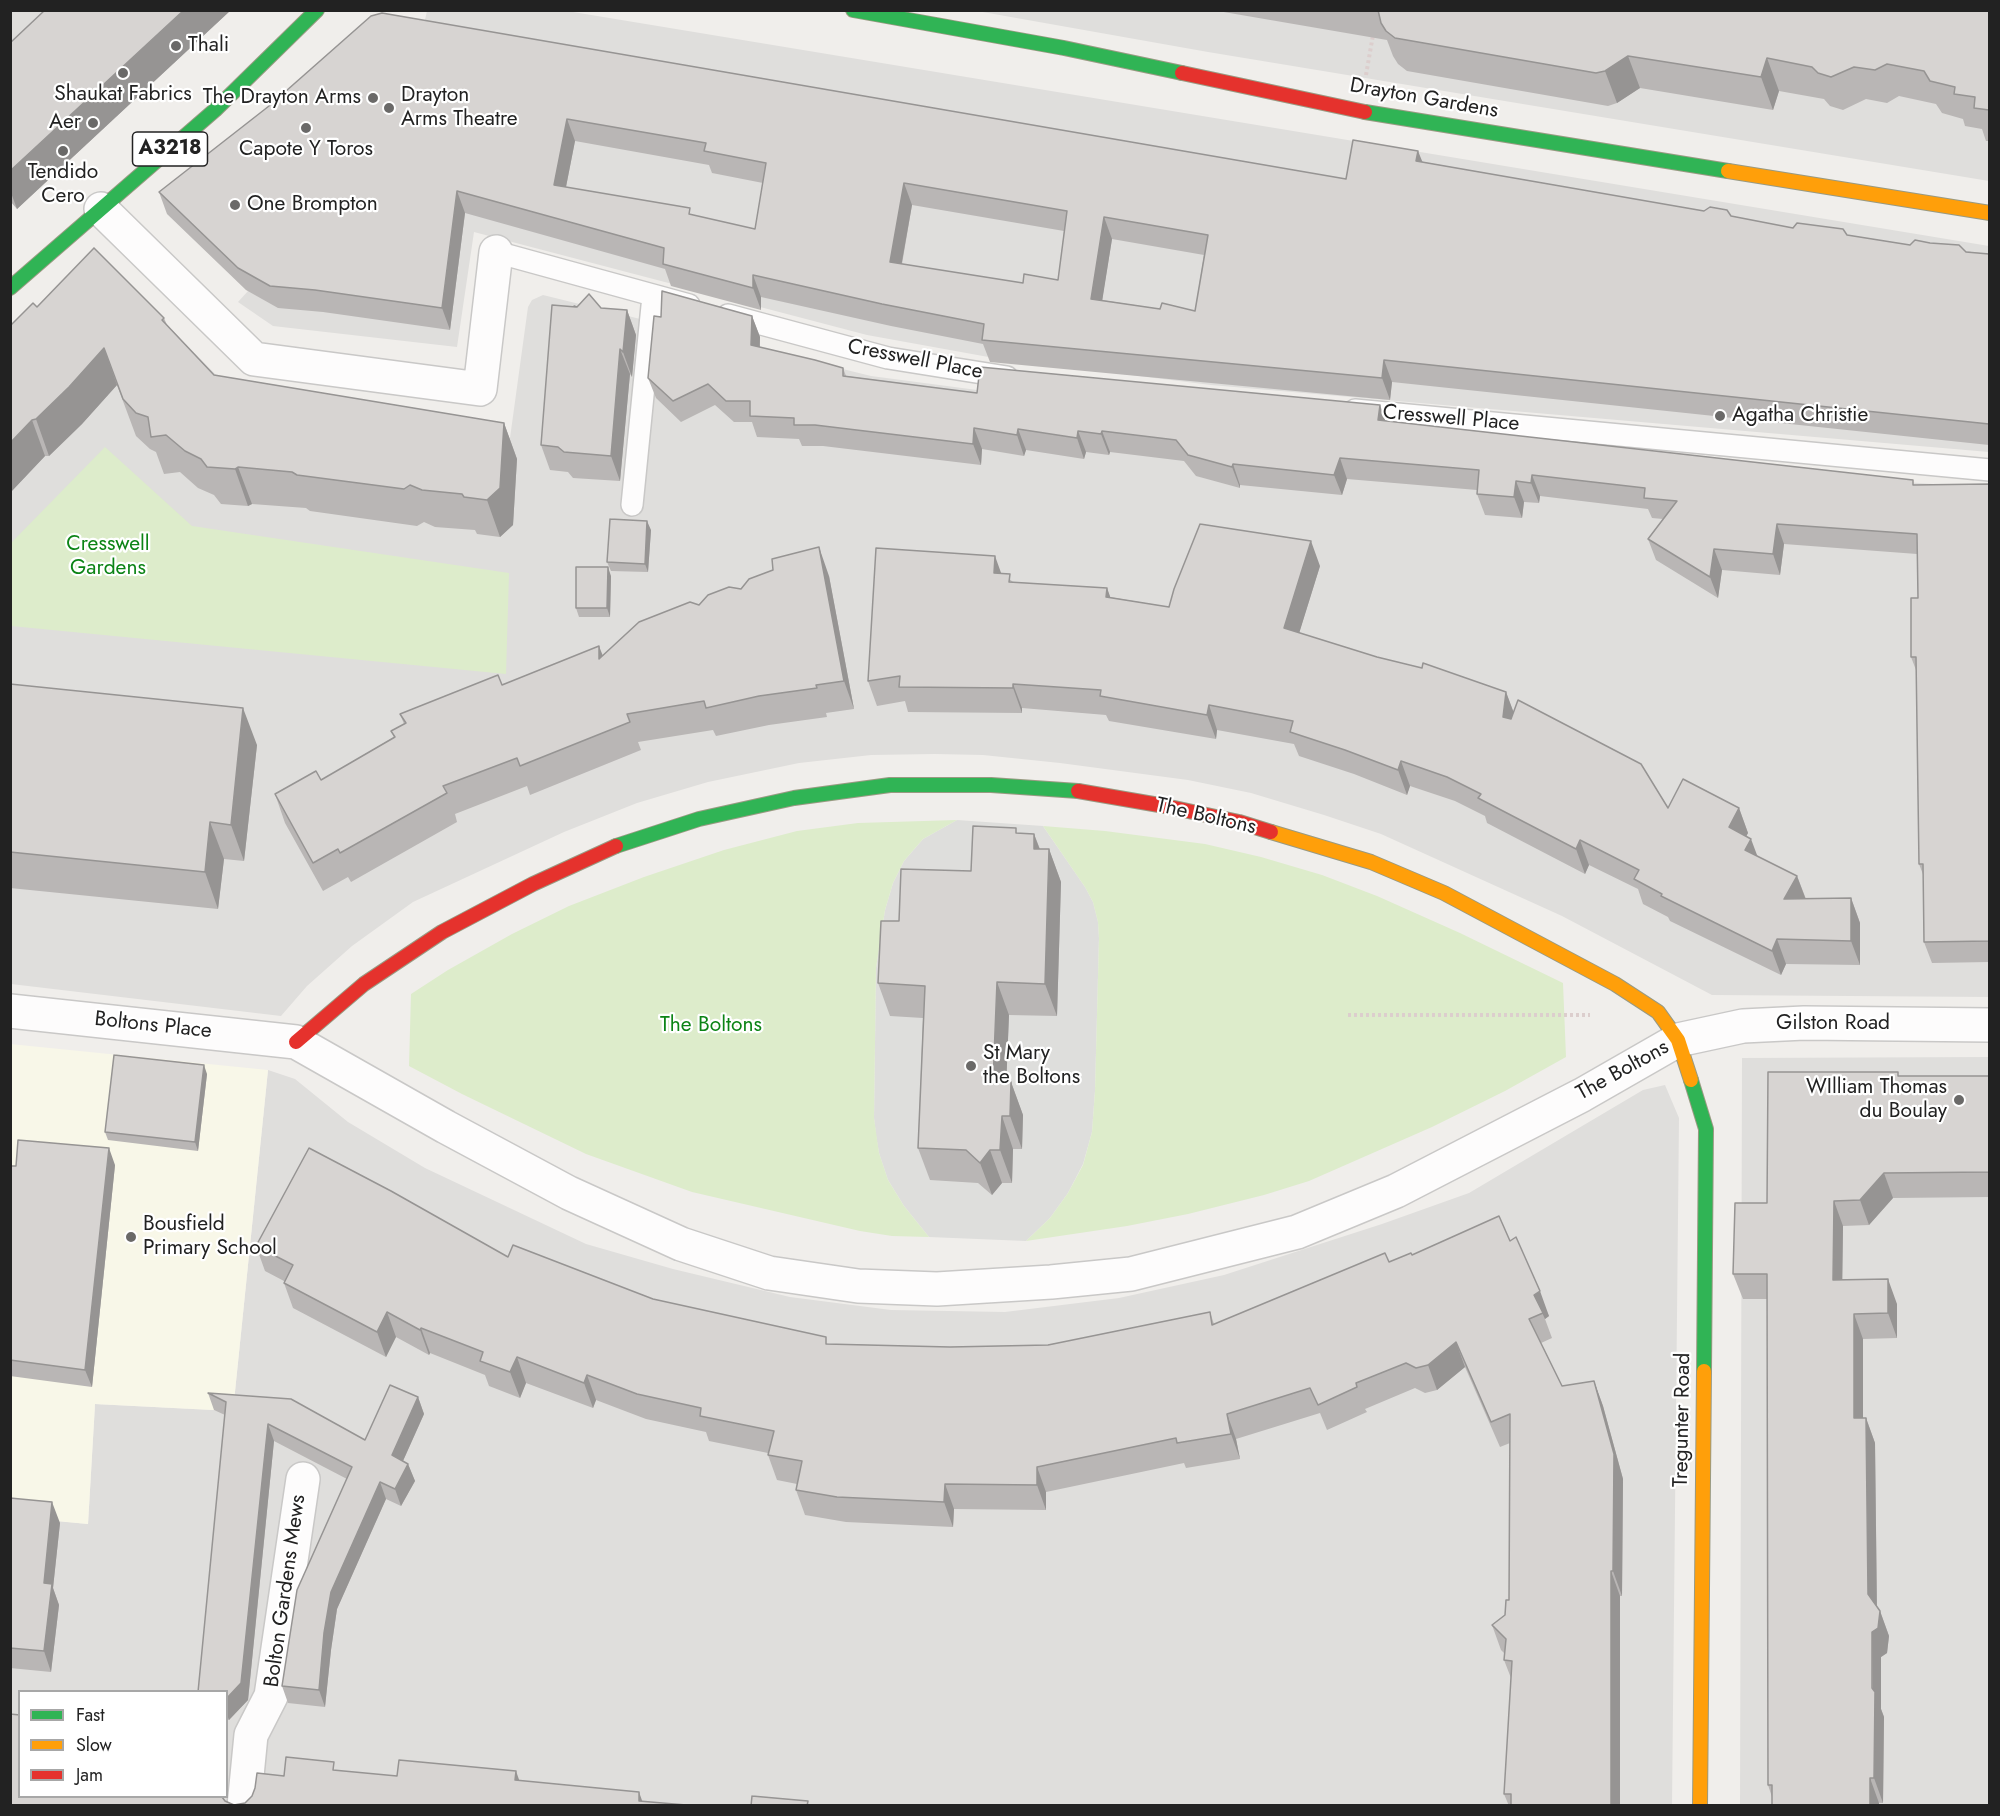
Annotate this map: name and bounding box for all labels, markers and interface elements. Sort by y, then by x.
place label: Thali [188,33,229,59]
marker: Thali [169,39,183,53]
marker: Shaukat Fabrics [116,66,130,80]
street label: Drayton Gardens [1348,74,1500,124]
place label: Shaukat Fabrics [54,82,192,108]
place label: Drayton Arms Theatre [401,83,518,133]
place label: The Drayton Arms [203,85,361,111]
marker: The Drayton Arms [366,91,380,105]
marker: Drayton Arms Theatre [382,101,396,115]
place label: Aer [49,110,81,136]
marker: Aer [86,116,100,130]
marker: Capote Y Toros [299,121,313,135]
road number: A3218 [132,132,207,166]
place label: Capote Y Toros [239,137,373,163]
marker: Tendido Cero [56,144,70,158]
place label: Tendido Cero [28,160,98,210]
place label: One Brompton [247,192,378,218]
marker: One Brompton [228,198,242,212]
street label: Cresswell Place [845,335,985,385]
street label: Cresswell Place [1382,400,1520,438]
place label: Agatha Christie [1732,403,1868,429]
marker: Agatha Christie [1713,409,1727,423]
park label: Cresswell Gardens [66,532,150,582]
street label: The Boltons [1154,793,1258,841]
street label: Boltons Place [93,1007,213,1045]
street label: Gilston Road [1776,1011,1890,1037]
park label: The Boltons [660,1013,762,1039]
street label: The Boltons [1572,1035,1674,1107]
place label: St Mary the Boltons [983,1041,1080,1091]
marker: St Mary the Boltons [964,1059,978,1073]
place label: WIlliam Thomas du Boulay [1806,1075,1947,1125]
marker: WIlliam Thomas du Boulay [1952,1093,1966,1107]
place label: Bousfield Primary School [143,1212,277,1262]
marker: Bousfield Primary School [124,1230,138,1244]
street label: Tregunter Road [1669,1353,1697,1487]
street label: Bolton Gardens Mews [260,1493,312,1689]
legend [18,1690,228,1798]
text: Fast [76,1702,105,1728]
text: Slow [76,1732,112,1758]
text: Jam [76,1762,103,1788]

